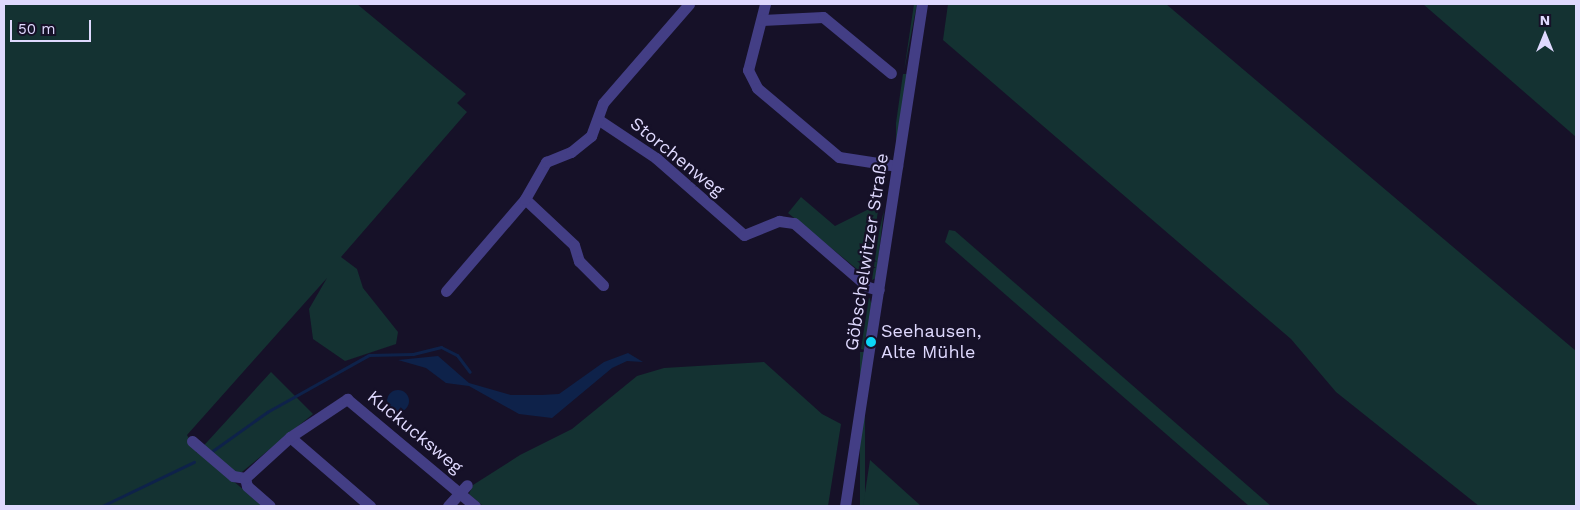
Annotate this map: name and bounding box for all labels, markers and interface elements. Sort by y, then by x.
scale bar [12,10,94,42]
north arrow [1520,10,1570,60]
text: N [1540,12,1550,28]
text: 50 m [18,20,55,38]
street label: Storchenweg [626,113,728,201]
street label: Göbschelwitzer Straße [841,152,893,352]
place label: Seehausen, Alte Mühle [881,321,982,364]
marker: Seehausen, Alte Mühle [865,336,877,348]
street label: Kuckucksweg [363,386,467,478]

